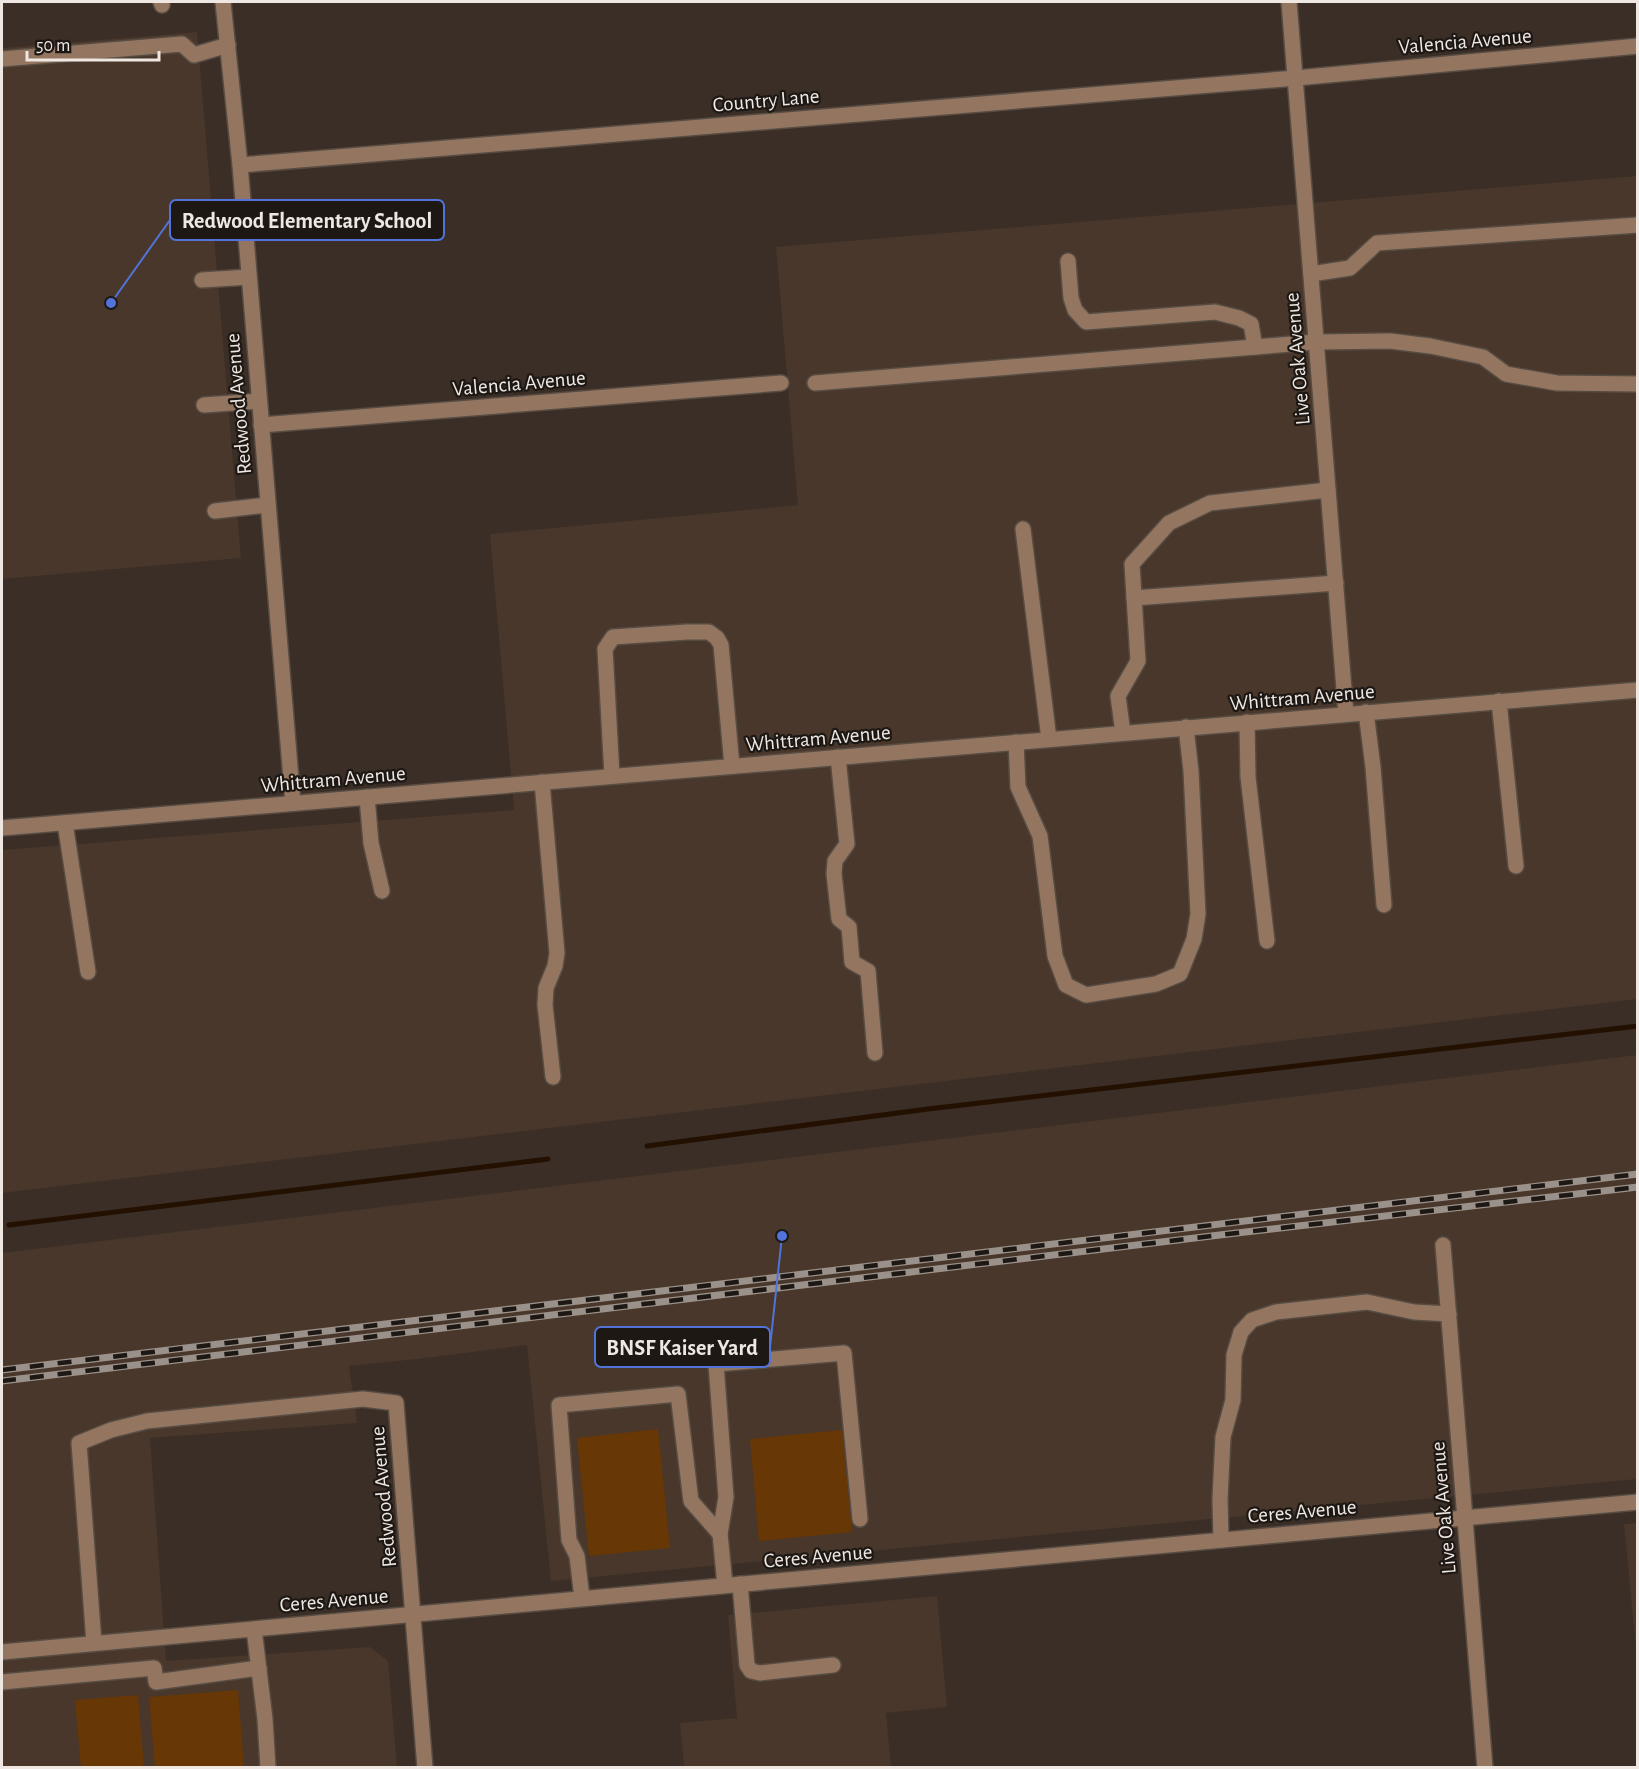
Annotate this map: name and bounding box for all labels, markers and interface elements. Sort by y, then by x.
scale bar [27,24,159,62]
street label: Valencia Avenue [1398,25,1533,58]
text: 50 m [36,37,70,55]
street label: Country Lane [712,85,820,116]
callout: Redwood Elementary School [170,200,444,240]
text: Redwood Elementary School [182,210,432,233]
street label: Live Oak Avenue [1281,292,1314,426]
street label: Redwood Avenue [222,333,255,475]
street label: Valencia Avenue [452,367,587,400]
street label: Whittram Avenue [1229,681,1375,714]
street label: Whittram Avenue [745,722,891,755]
street label: Whittram Avenue [260,763,406,796]
callout: BNSF Kaiser Yard [595,1327,770,1367]
text: BNSF Kaiser Yard [606,1337,758,1359]
street label: Redwood Avenue [367,1426,400,1568]
street label: Live Oak Avenue [1427,1441,1460,1575]
street label: Ceres Avenue [1247,1496,1357,1527]
street label: Ceres Avenue [763,1541,873,1572]
street label: Ceres Avenue [279,1585,389,1616]

